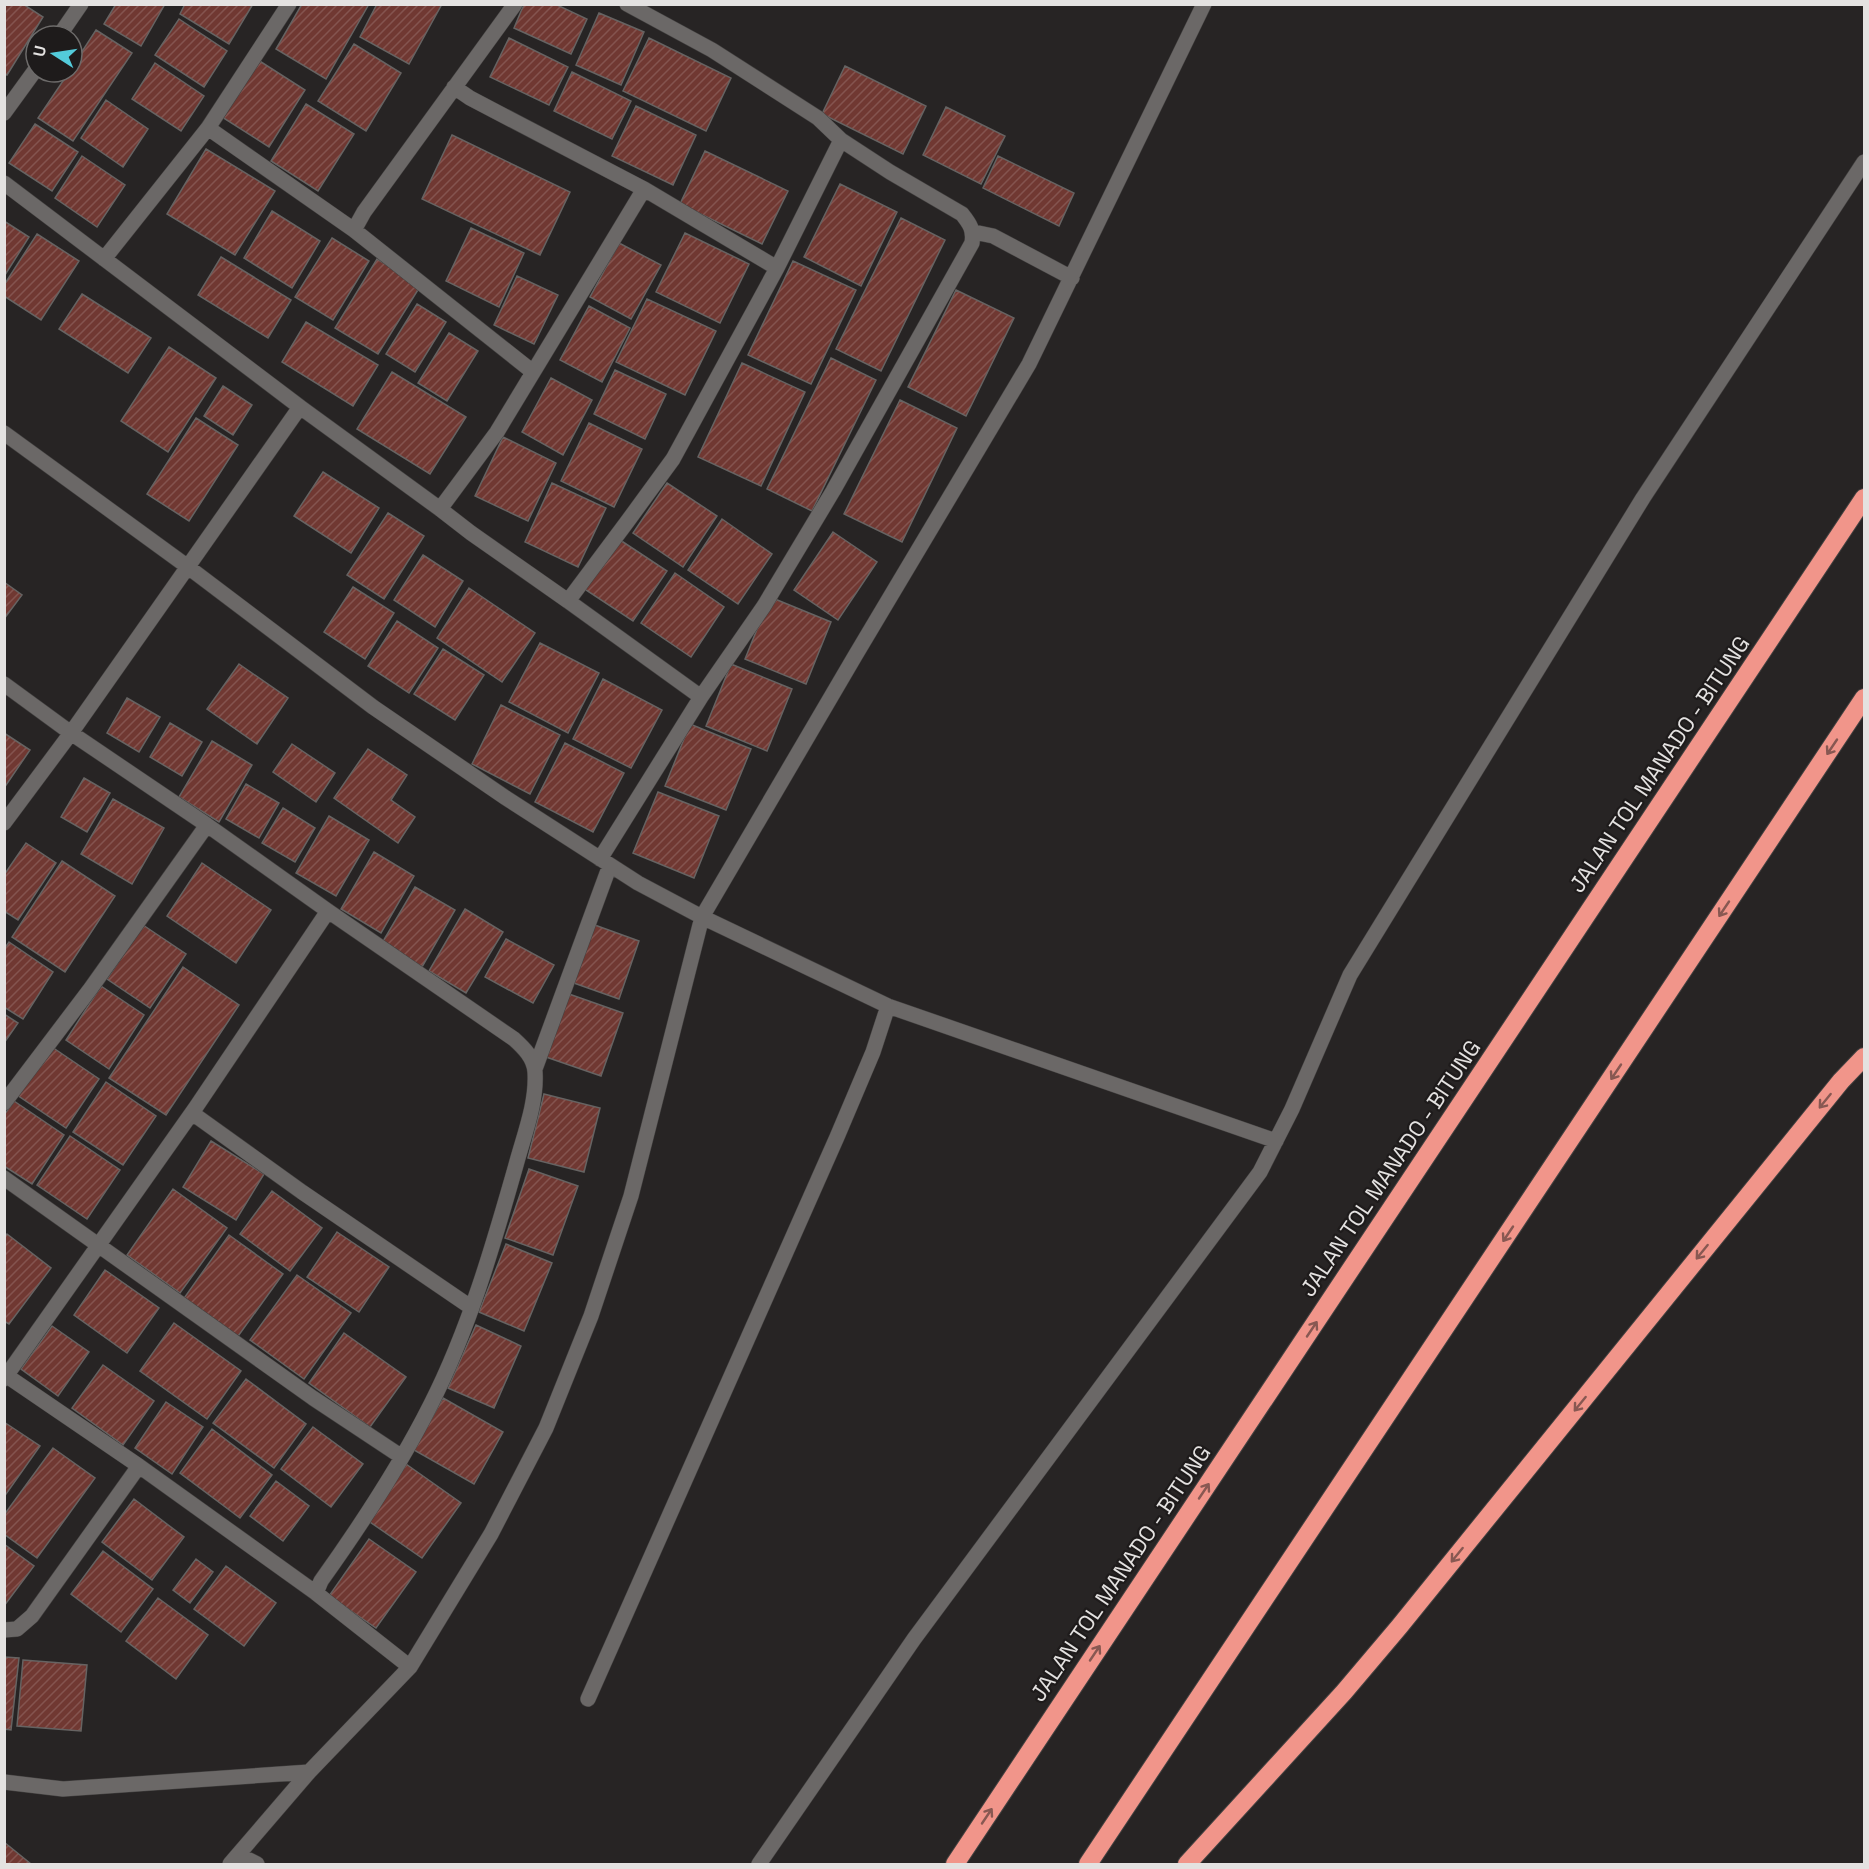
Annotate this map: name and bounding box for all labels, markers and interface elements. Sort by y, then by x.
north arrow [24,24,84,84]
text: U [28,44,51,58]
street label: JALAN TOL MANADO - BITUNG [1563,630,1755,898]
one-way arrow [1826,738,1838,755]
one-way arrow [1718,900,1730,917]
street label: JALAN TOL MANADO - BITUNG [1294,1034,1486,1302]
one-way arrow [1610,1063,1622,1079]
one-way arrow [1819,1092,1832,1108]
one-way arrow [1502,1225,1514,1242]
one-way arrow [1696,1244,1709,1260]
one-way arrow [1306,1321,1318,1338]
one-way arrow [1573,1396,1586,1412]
street label: JALAN TOL MANADO - BITUNG [1024,1439,1216,1707]
one-way arrow [1198,1483,1210,1500]
one-way arrow [1451,1547,1464,1563]
one-way arrow [1089,1645,1102,1662]
one-way arrow [982,1808,994,1825]

